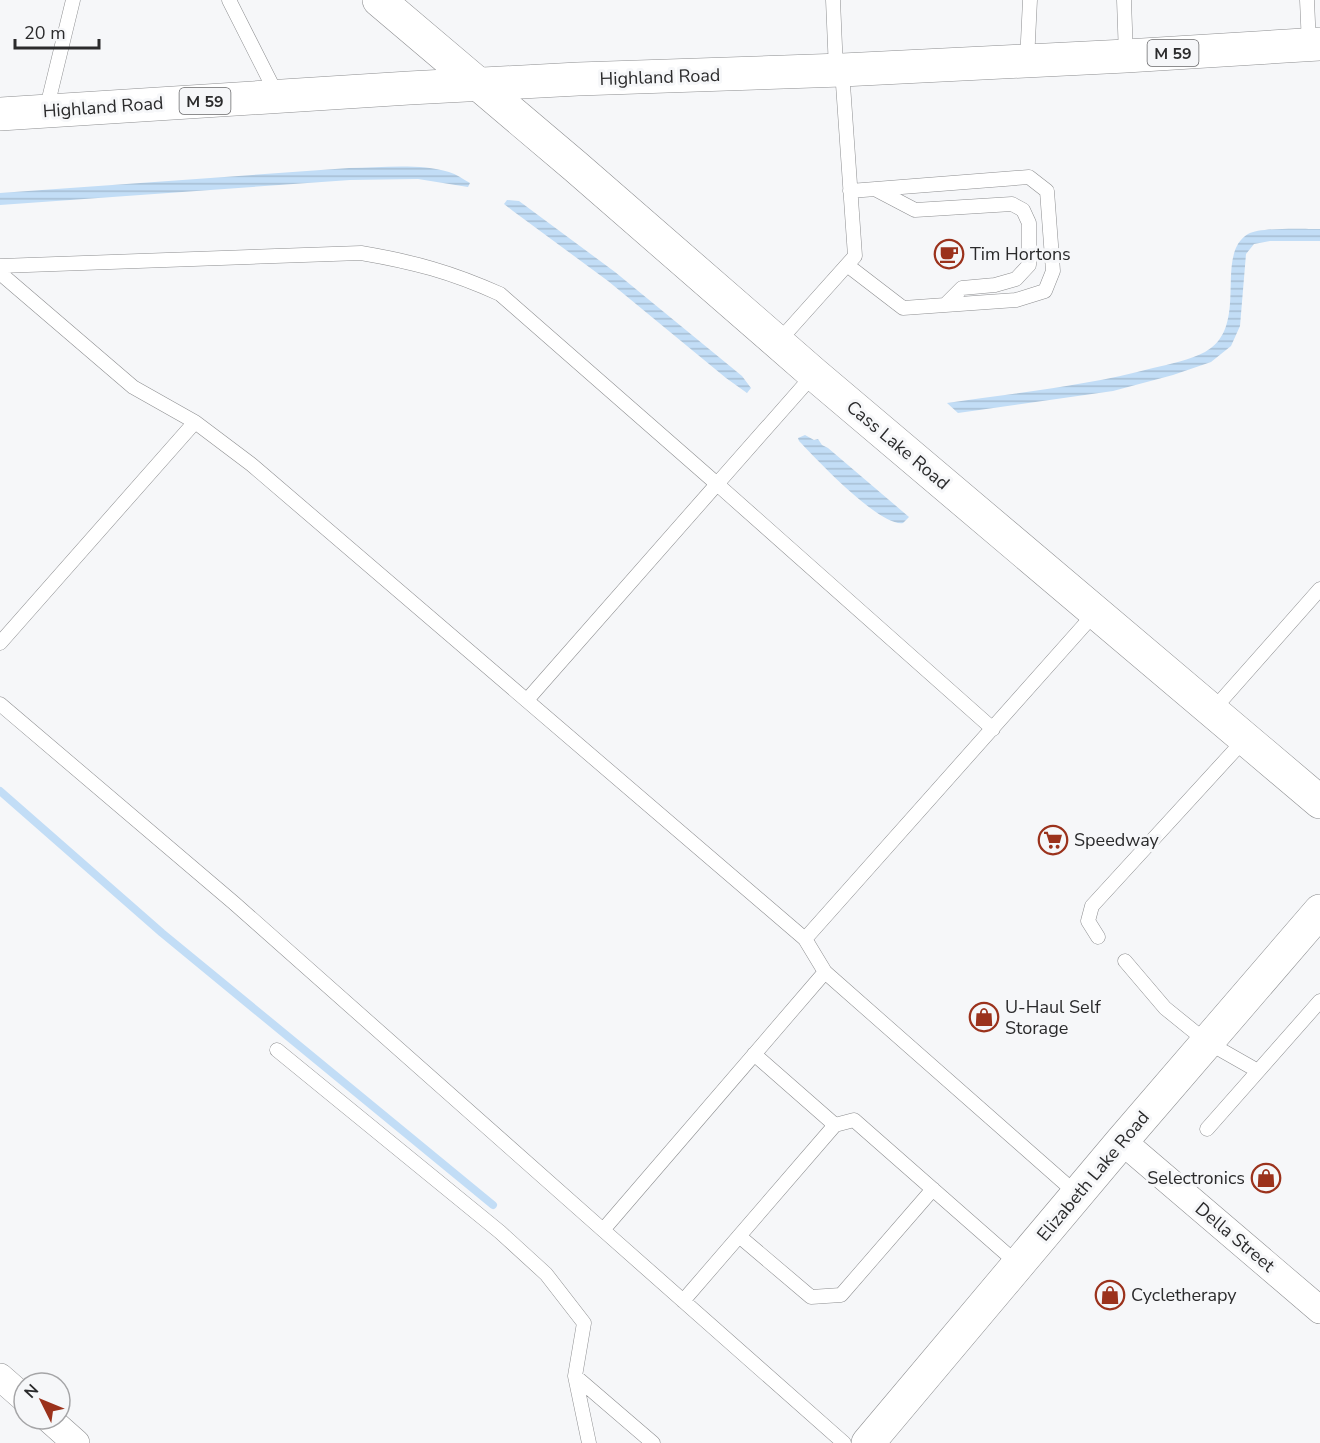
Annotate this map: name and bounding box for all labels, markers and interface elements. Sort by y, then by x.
scale bar [15,12,99,50]
text: 20 m [24,21,66,45]
road number: M 59 [1148,40,1198,66]
street label: Highland Road [599,63,721,91]
road number: M 59 [180,88,230,114]
street label: Highland Road [42,91,164,123]
cafe icon: Tim Hortons [933,238,965,270]
place label: Tim Hortons [970,242,1071,266]
street label: Cass Lake Road [841,395,955,495]
supermarket icon: Speedway [1037,824,1069,856]
place label: Speedway [1074,828,1160,852]
place label: U-Haul Self Storage [1005,995,1102,1040]
shop icon: U-Haul Self Storage [968,1001,1000,1033]
street label: Elizabeth Lake Road [1031,1106,1155,1246]
shop icon: Selectronics [1250,1162,1282,1194]
place label: Selectronics [1147,1166,1245,1190]
street label: Della Street [1190,1197,1280,1278]
shop icon: Cycletherapy [1094,1279,1126,1311]
place label: Cycletherapy [1131,1283,1237,1307]
north arrow [12,1371,72,1431]
text: N [20,1380,44,1403]

